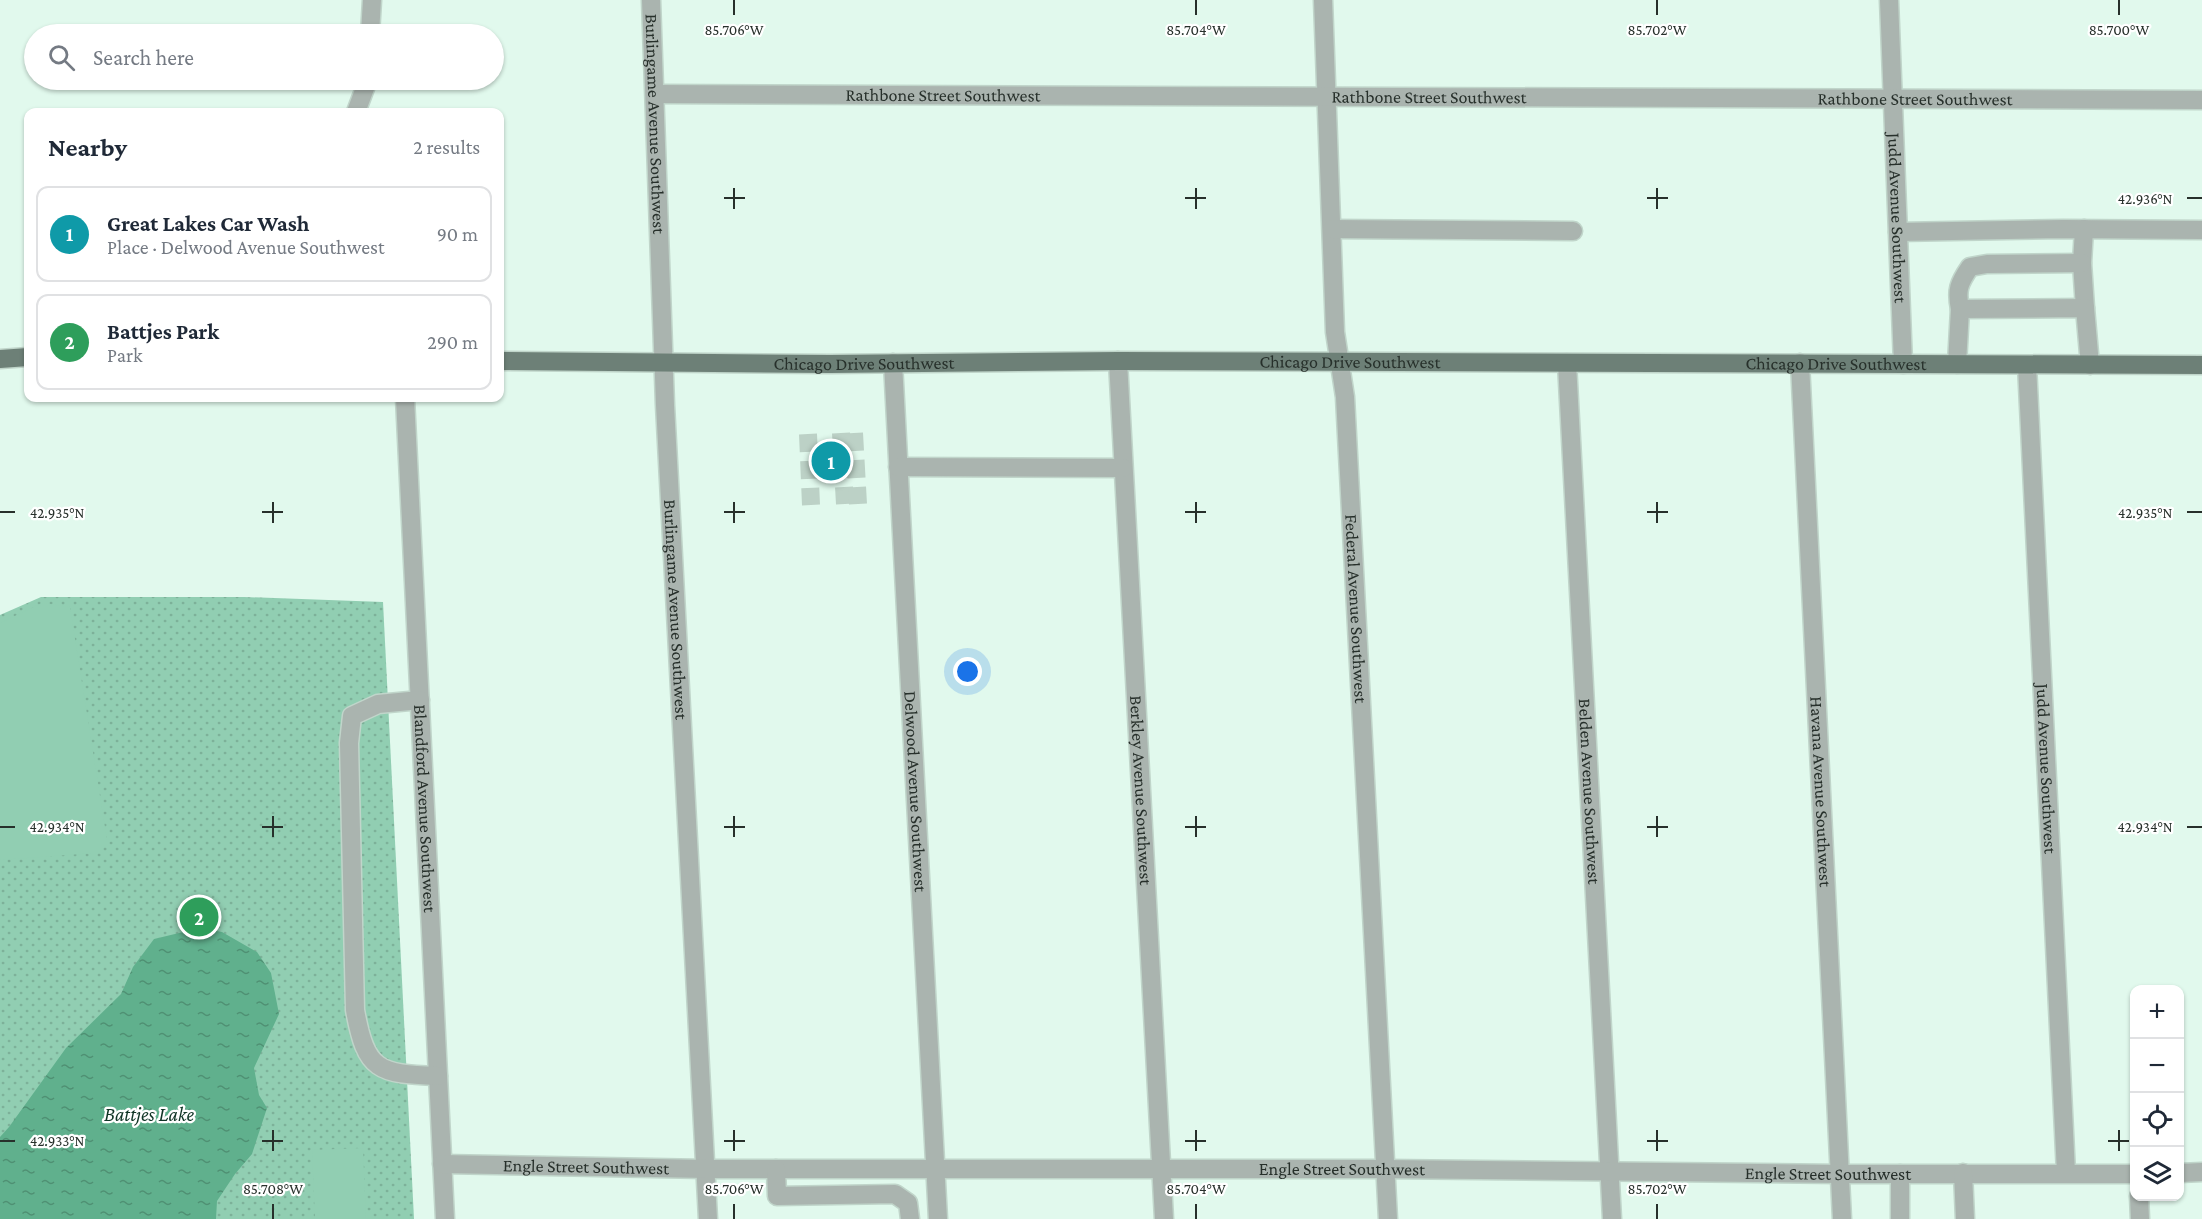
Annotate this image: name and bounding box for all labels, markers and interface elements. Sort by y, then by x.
street label: Burlingame Avenue Southwest [641,13,669,235]
text: 85.706°W [704,22,764,38]
text: 85.704°W [1166,22,1226,38]
text: 85.702°W [1628,22,1687,38]
text: 85.700°W [2089,22,2150,38]
search box [24,24,504,90]
icon: search [45,41,78,74]
text: Search here [93,45,194,70]
street label: Rathbone Street Southwest [845,85,1042,105]
street label: Rathbone Street Southwest [1331,87,1528,107]
street label: Rathbone Street Southwest [1817,89,2014,109]
street label: Judd Avenue Southwest [1884,130,1911,304]
text: Nearby [48,133,127,162]
text: 2 results [413,136,480,158]
text: 42.936°N [2118,191,2173,207]
text: Great Lakes Car Wash [107,211,309,236]
text: 1 [66,223,73,245]
text: 90 m [437,223,478,245]
text: Place · Delwood Avenue Southwest [107,236,385,258]
text: Battjes Park [107,319,219,344]
text: 2 [64,331,75,353]
text: 290 m [427,331,478,353]
text: Park [107,344,143,366]
street label: Chicago Drive Southwest [1259,352,1441,372]
street label: Chicago Drive Southwest [773,353,956,374]
street label: Chicago Drive Southwest [1745,353,1927,374]
pin: 1 [812,438,850,484]
street label: Burlingame Avenue Southwest [660,499,692,721]
text: 42.935°N [30,505,84,521]
text: 42.935°N [2118,505,2172,521]
street label: Federal Avenue Southwest [1341,514,1371,705]
your location [953,657,982,686]
street label: Judd Avenue Southwest [2032,681,2061,855]
street label: Delwood Avenue Southwest [900,690,931,894]
street label: Berkley Avenue Southwest [1126,695,1156,887]
street label: Havana Avenue Southwest [1806,696,1836,888]
street label: Belden Avenue Southwest [1575,698,1604,886]
street label: Blandford Avenue Southwest [410,704,440,914]
text: 42.934°N [29,819,85,835]
text: 42.934°N [2117,819,2173,835]
pin: 2 [180,894,218,940]
map controls [2130,985,2184,1201]
button: + [2130,985,2184,1039]
button: − [2130,1039,2184,1093]
button: locate [2130,1093,2184,1147]
water label: Battjes Lake [104,1103,194,1126]
text: 42.933°N [30,1133,84,1149]
button: layers [2130,1147,2184,1201]
street label: Engle Street Southwest [503,1155,670,1178]
street label: Engle Street Southwest [1259,1159,1426,1179]
street label: Engle Street Southwest [1745,1163,1912,1184]
text: 85.708°W [243,1181,303,1197]
text: 85.706°W [704,1181,764,1197]
text: 85.704°W [1166,1181,1226,1197]
text: 85.702°W [1628,1181,1687,1197]

